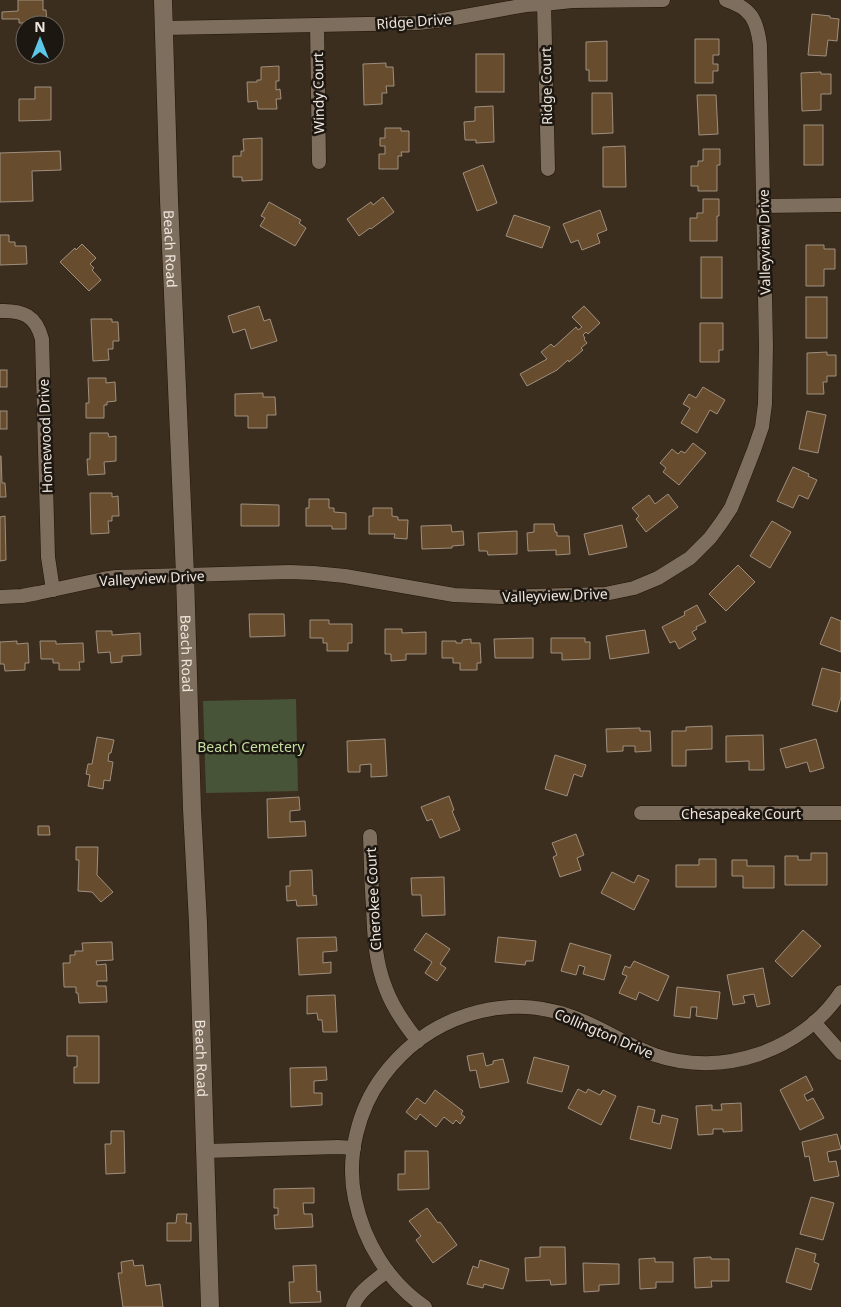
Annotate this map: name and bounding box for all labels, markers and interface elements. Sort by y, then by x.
street label: Ridge Drive [376,9,453,33]
north arrow [15,15,65,65]
text: N [34,17,46,36]
street label: Ridge Court [536,47,556,125]
street label: Windy Court [308,52,328,134]
street label: Valleyview Drive [754,189,774,295]
street label: Beach Road [160,210,182,288]
street label: Homewood Drive [34,378,56,493]
street label: Valleyview Drive [99,566,205,590]
street label: Valleyview Drive [502,584,608,606]
street label: Beach Road [177,614,198,693]
park label: Beach Cemetery [197,737,306,756]
street label: Chesapeake Court [681,804,801,823]
street label: Cherokee Court [361,847,385,951]
street label: Collington Drive [552,1004,657,1062]
street label: Beach Road [192,1019,213,1097]

